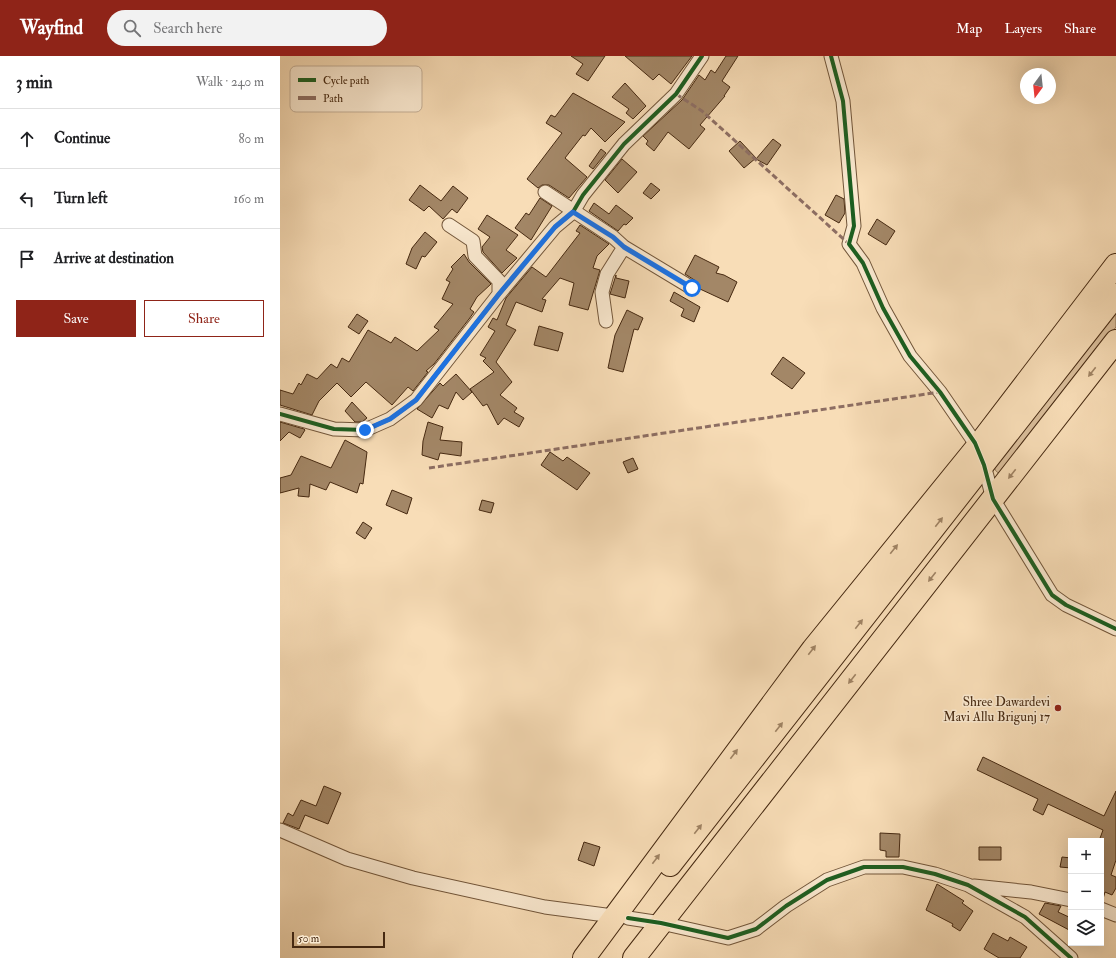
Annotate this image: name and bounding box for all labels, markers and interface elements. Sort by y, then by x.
search box [107,10,387,46]
text: Wayfind [20,16,83,40]
icon: search [121,17,143,39]
text: Search here [153,19,223,38]
text: Map [956,20,982,37]
text: Layers [1004,20,1042,37]
text: Share [1064,20,1096,37]
legend [290,66,422,112]
north arrow [1020,68,1056,104]
text: 3 min [16,72,53,93]
text: Walk · 240 m [196,74,264,90]
text: Cycle path [323,74,369,88]
text: Path [323,92,343,105]
icon: ahead [16,128,38,150]
text: Continue [54,129,110,148]
text: 80 m [238,131,264,147]
icon: left [16,188,38,210]
text: Turn left [54,189,108,208]
text: 160 m [233,191,264,207]
icon: arrive [16,248,38,270]
text: Arrive at destination [54,249,174,268]
route start [683,279,701,297]
button: Save [16,300,136,337]
button: Share [144,300,264,337]
one-way arrow [1088,366,1096,377]
route end [356,421,374,439]
one-way arrow [1008,469,1017,480]
one-way arrow [935,517,944,528]
one-way arrow [889,544,898,555]
one-way arrow [928,571,937,582]
one-way arrow [855,619,863,630]
one-way arrow [807,645,816,656]
one-way arrow [848,674,856,685]
place label: Shree Dawardevi Mavi Allu Brigunj 17 [943,694,1051,725]
marker: Shree Dawardevi Mavi Allu Brigunj 17 [1053,703,1063,713]
one-way arrow [774,721,783,732]
one-way arrow [730,749,738,760]
one-way arrow [694,823,703,834]
map controls [1068,838,1104,946]
button: + [1068,838,1104,874]
one-way arrow [652,853,660,864]
button: − [1068,874,1104,910]
button: layers [1068,910,1104,946]
scale bar [292,930,385,949]
text: 50 m [298,932,319,945]

